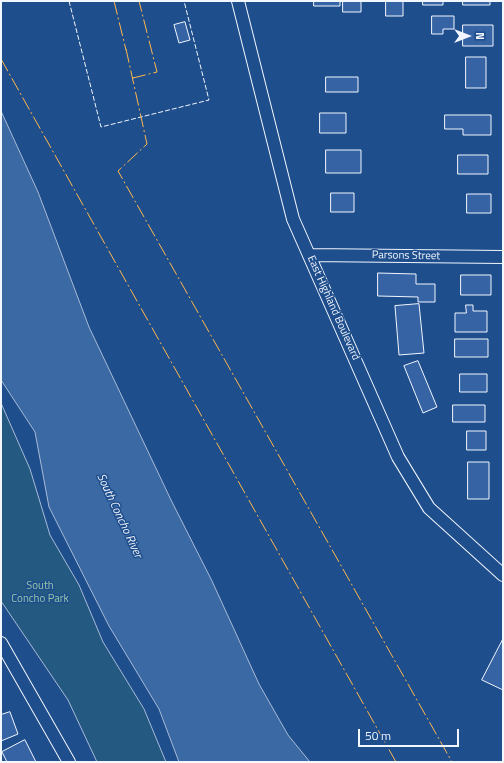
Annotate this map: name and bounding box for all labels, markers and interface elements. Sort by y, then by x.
north arrow [448,16,488,56]
text: N [472,32,488,40]
street label: Parsons Street [372,249,440,263]
street label: East Highland Boulevard [304,254,362,362]
water label: South Concho River [93,472,145,560]
park label: South Concho Park [11,579,69,605]
scale bar [360,721,461,747]
text: 50 m [365,726,391,745]

